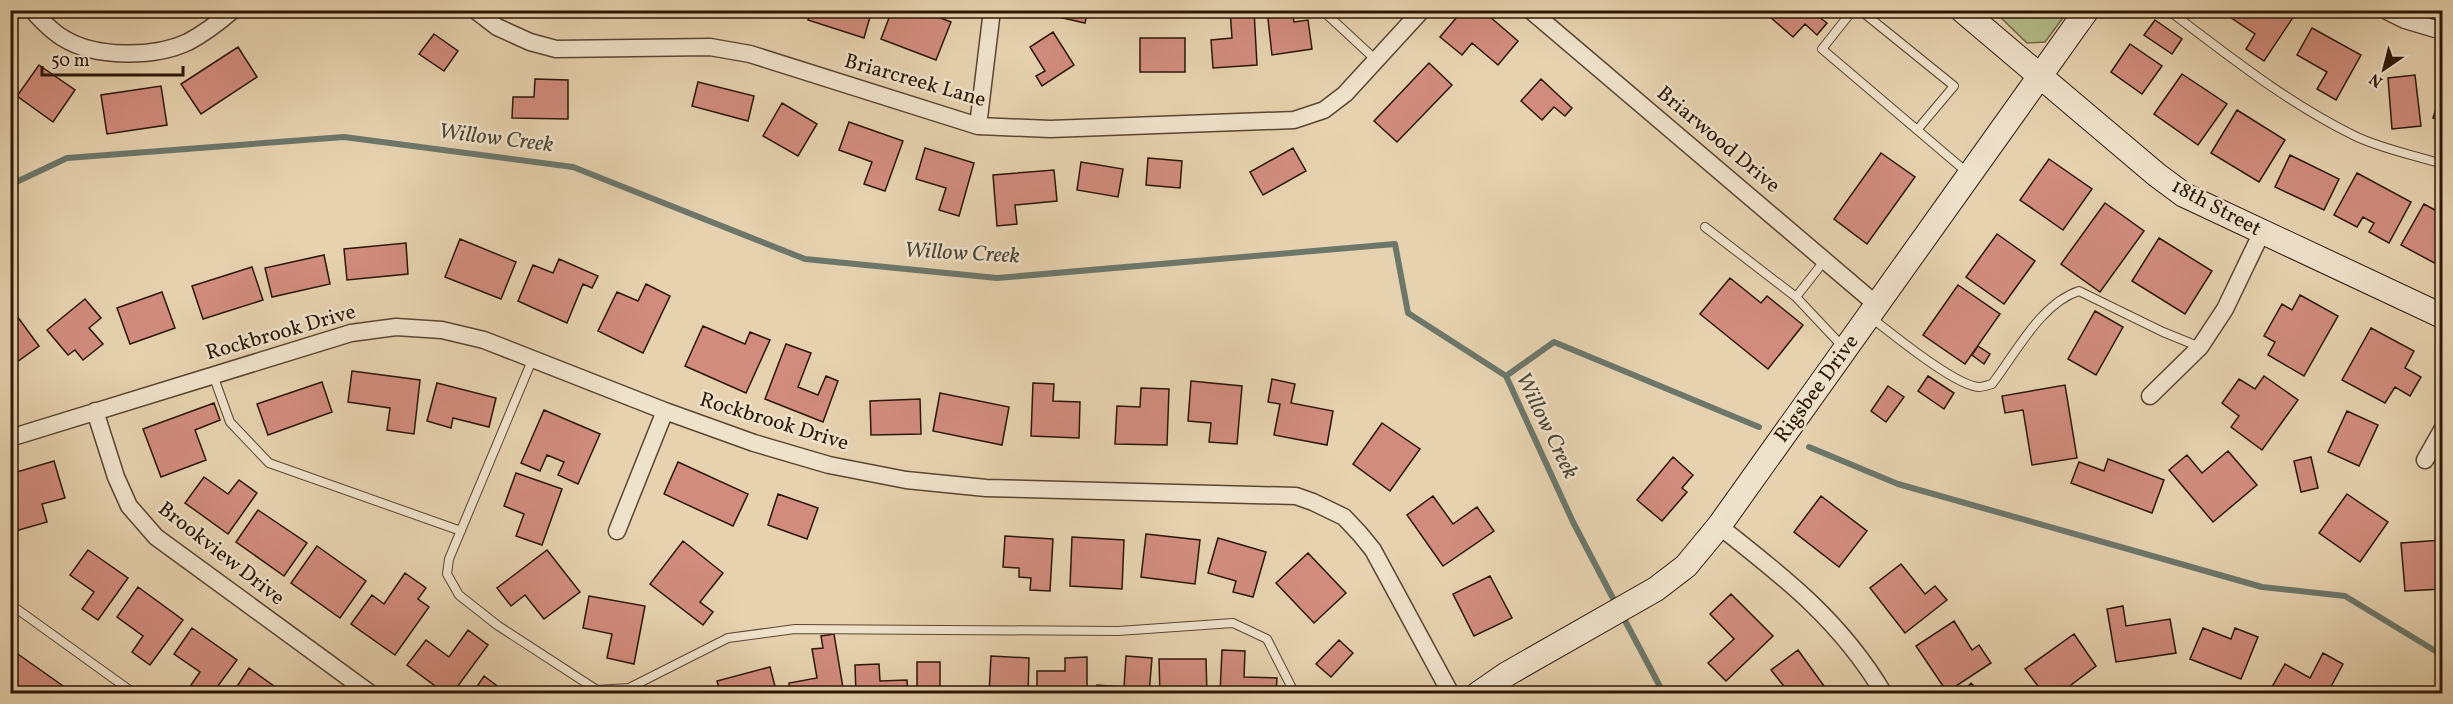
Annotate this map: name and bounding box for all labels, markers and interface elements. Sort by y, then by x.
scale bar [42,39,183,77]
north arrow [2354,39,2414,99]
street label: Briarcreek Lane [841,47,989,115]
text: 50 m [51,49,90,74]
text: N [2365,67,2388,92]
street label: Briarwood Drive [1650,80,1786,200]
water label: Willow Creek [437,117,555,161]
street label: 18th Street [2166,172,2266,244]
water label: Willow Creek [904,236,1020,272]
street label: Rockbrook Drive [203,298,359,368]
street label: Rigsbee Drive [1768,329,1866,449]
water label: Willow Creek [1507,367,1585,485]
street label: Rockbrook Drive [696,386,852,459]
street label: Brookview Drive [152,495,291,613]

